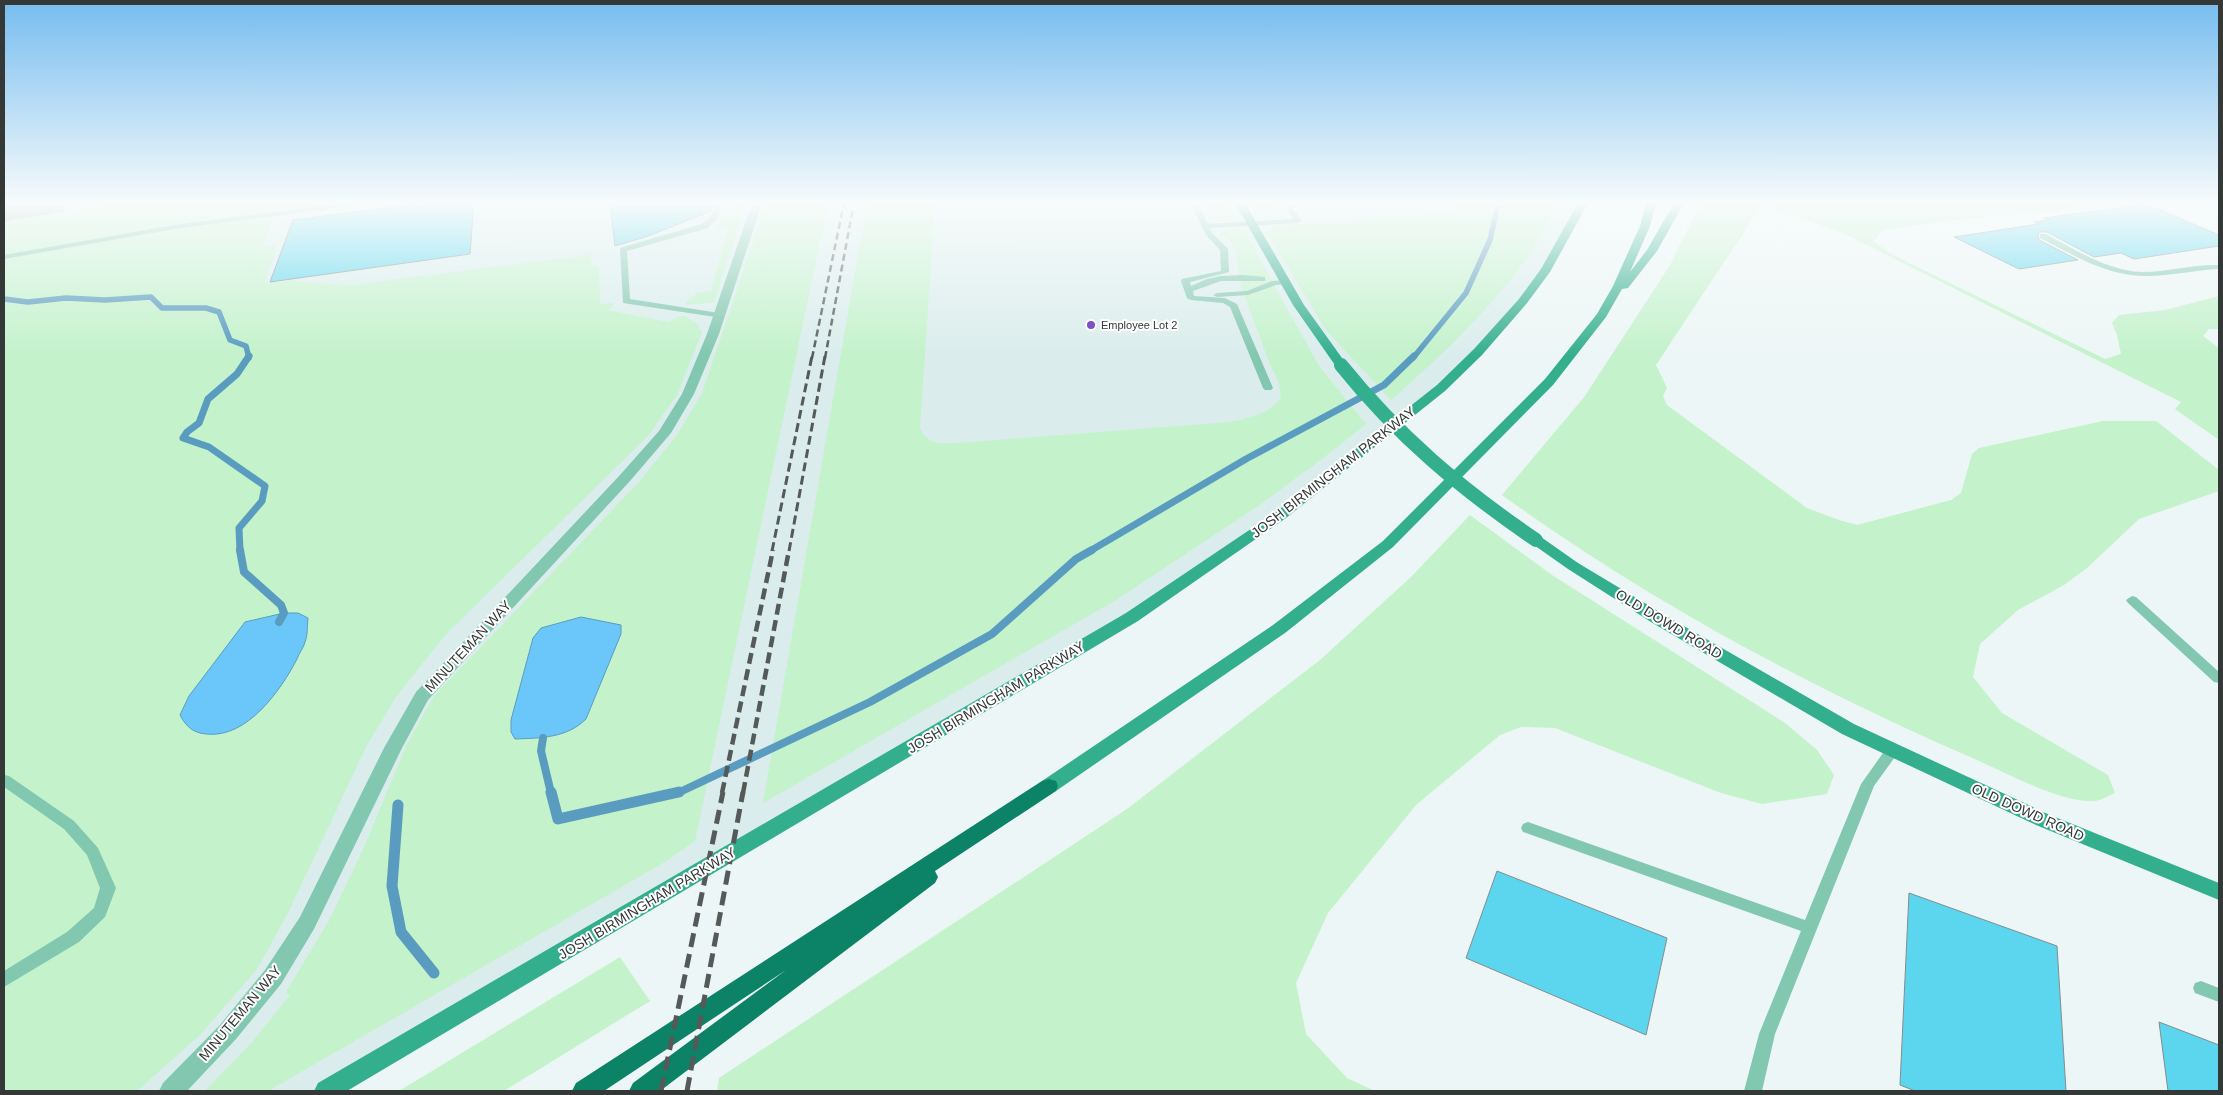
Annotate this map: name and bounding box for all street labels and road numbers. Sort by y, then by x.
street label: JOSH BIRMINGHAM PARKWAY [1248,403,1419,541]
street label: OLD DOWD ROAD [1613,586,1725,662]
street label: MINUTEMAN WAY [422,597,515,695]
street label: JOSH BIRMINGHAM PARKWAY [905,637,1088,756]
street label: OLD DOWD ROAD [1969,780,2087,844]
street label: JOSH BIRMINGHAM PARKWAY [556,843,739,962]
street label: MINUTEMAN WAY [196,962,285,1064]

